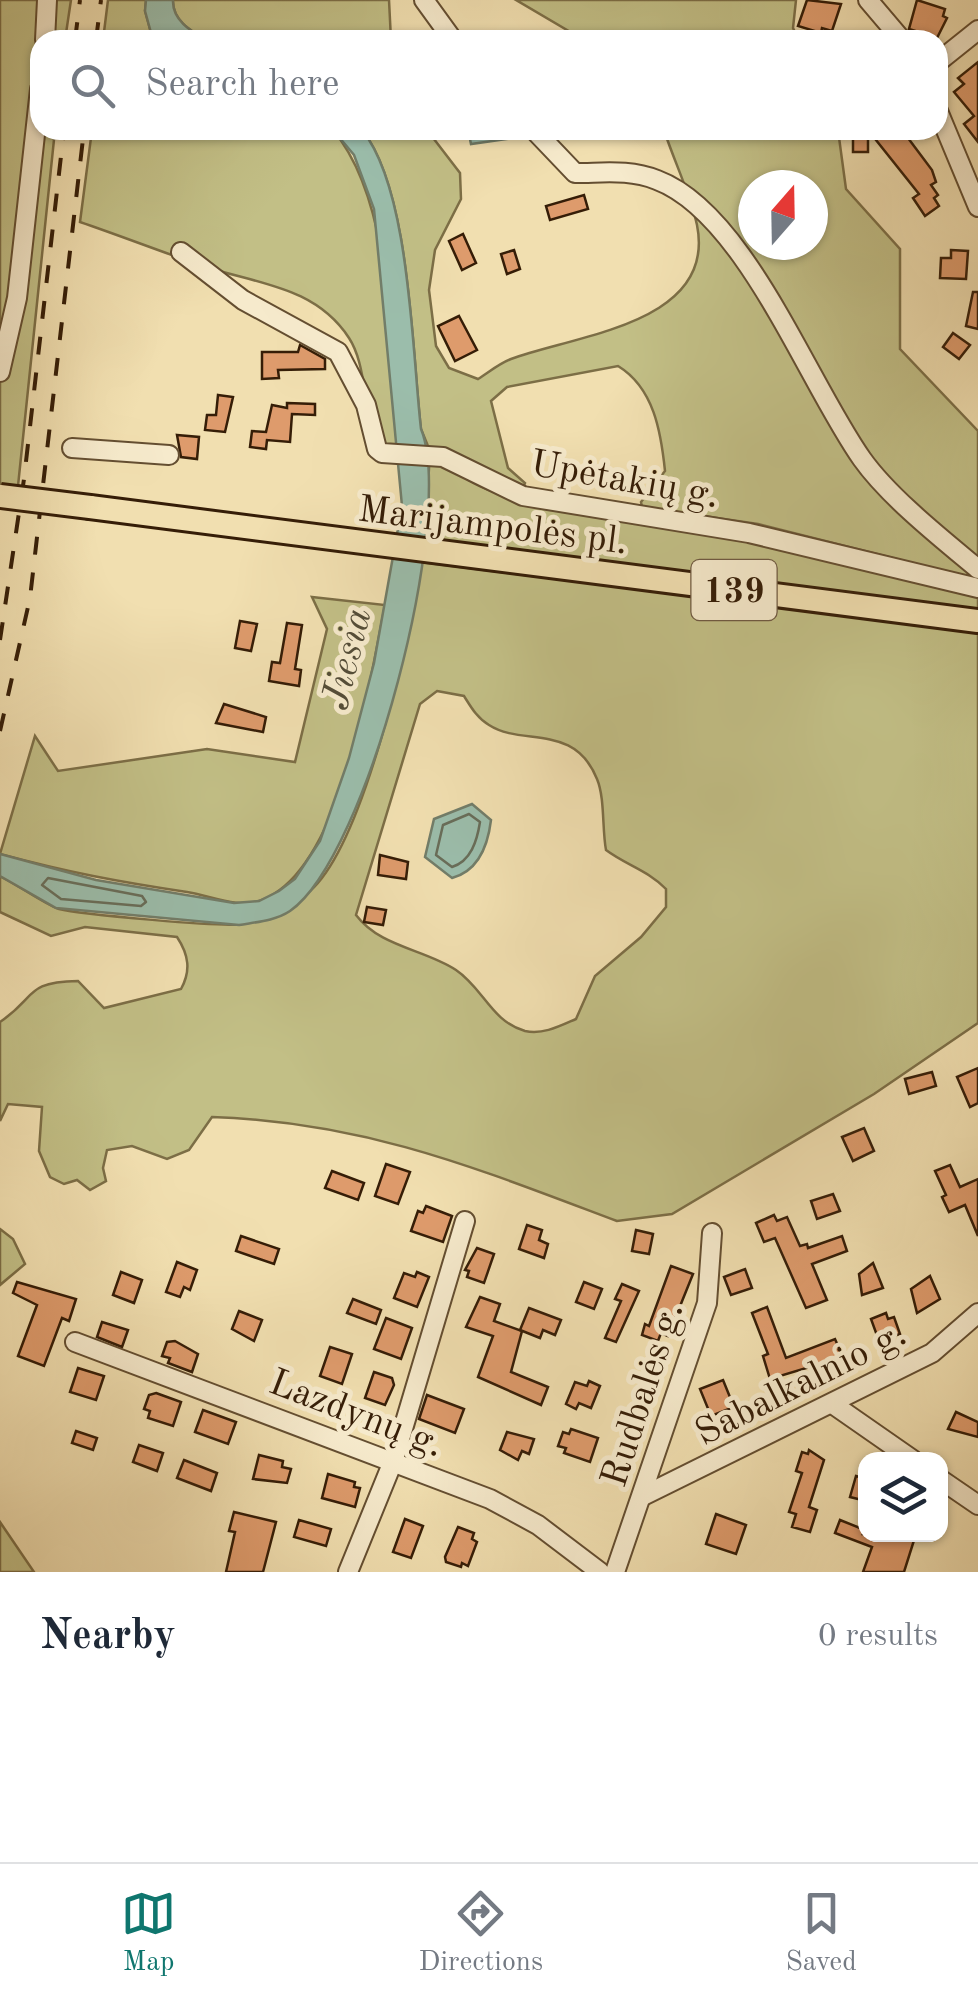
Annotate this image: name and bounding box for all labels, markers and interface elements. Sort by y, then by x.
search box [30,30,948,140]
icon: search [65,58,120,113]
text: Search here [145,66,340,104]
north arrow [738,170,828,260]
street label: Upėtakių g. [527,446,722,516]
street label: Marijampolės pl. [356,492,630,562]
road number: 139 [692,560,776,620]
water label: Jiesia [317,604,381,714]
street label: Rudbalės g. [596,1298,692,1492]
street label: Sabalkalnio g. [690,1315,913,1454]
street label: Lazdynų g. [263,1364,448,1465]
map controls [858,1452,948,1542]
button: layers [858,1452,948,1542]
text: Nearby [40,1616,176,1658]
text: 0 results [818,1621,938,1653]
tab: Map [121,1886,176,1981]
tab: Directions [419,1886,543,1981]
tab: Saved [785,1886,857,1981]

